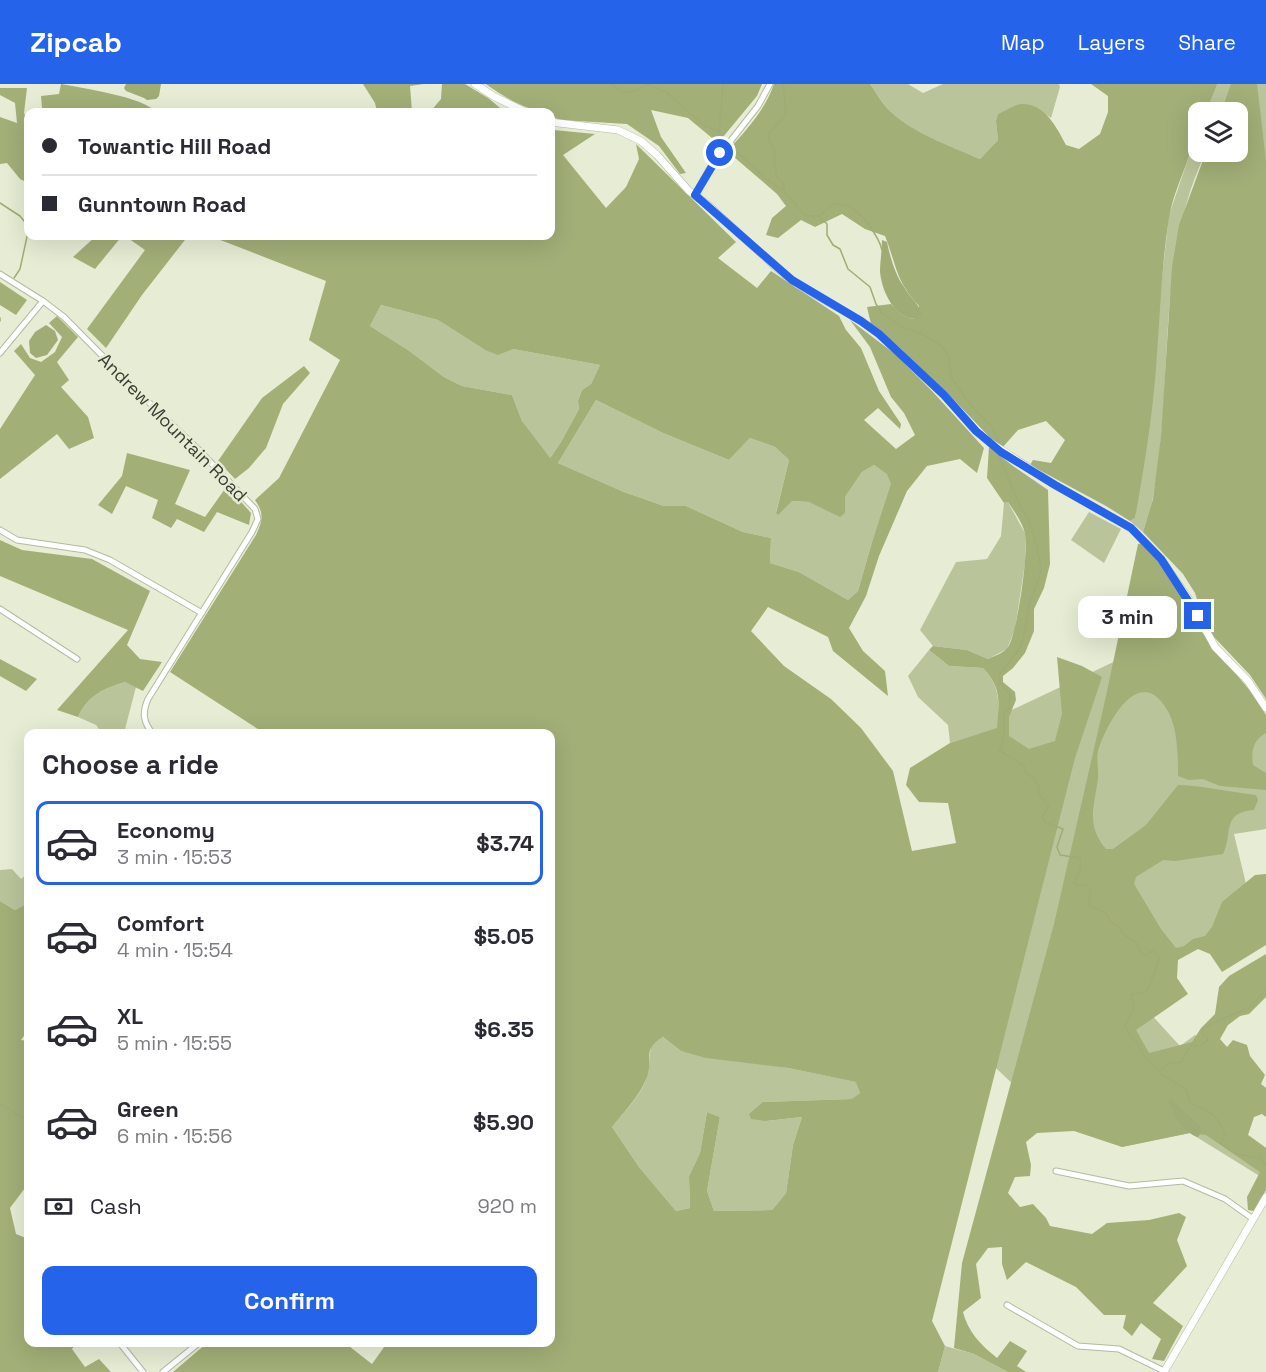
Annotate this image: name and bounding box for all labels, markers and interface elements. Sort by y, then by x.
text: Zipcab [30,24,122,60]
text: Map [1001,29,1045,56]
text: Layers [1078,29,1145,56]
text: Share [1178,29,1236,56]
map controls [1188,102,1248,162]
button: layers [1188,102,1248,162]
text: Towantic Hill Road [78,132,271,160]
route start [706,139,733,166]
text: Gunntown Road [78,190,246,218]
street label: Andrew Mountain Road [94,348,252,506]
callout: 3 min [1078,595,1177,637]
route end [1184,602,1211,629]
text: 3 min [1102,604,1153,630]
text: Choose a ride [42,747,219,782]
icon: car [45,816,99,870]
text: Economy [117,816,215,844]
text: $3.74 [476,829,534,857]
text: 3 min · 15:53 [117,844,232,870]
icon: car [45,909,99,963]
text: Comfort [117,909,205,937]
text: $5.05 [474,922,534,950]
text: 4 min · 15:54 [117,937,233,963]
icon: car [45,1002,99,1056]
text: XL [117,1002,143,1030]
text: $6.35 [474,1015,534,1043]
text: 5 min · 15:55 [117,1030,232,1056]
icon: car [45,1095,99,1149]
text: Green [117,1095,179,1123]
text: $5.90 [473,1108,534,1136]
text: 6 min · 15:56 [117,1123,232,1149]
icon: cash [42,1190,75,1223]
text: Cash [90,1192,142,1220]
text: 920 m [478,1193,537,1219]
button: Confirm [42,1266,537,1335]

